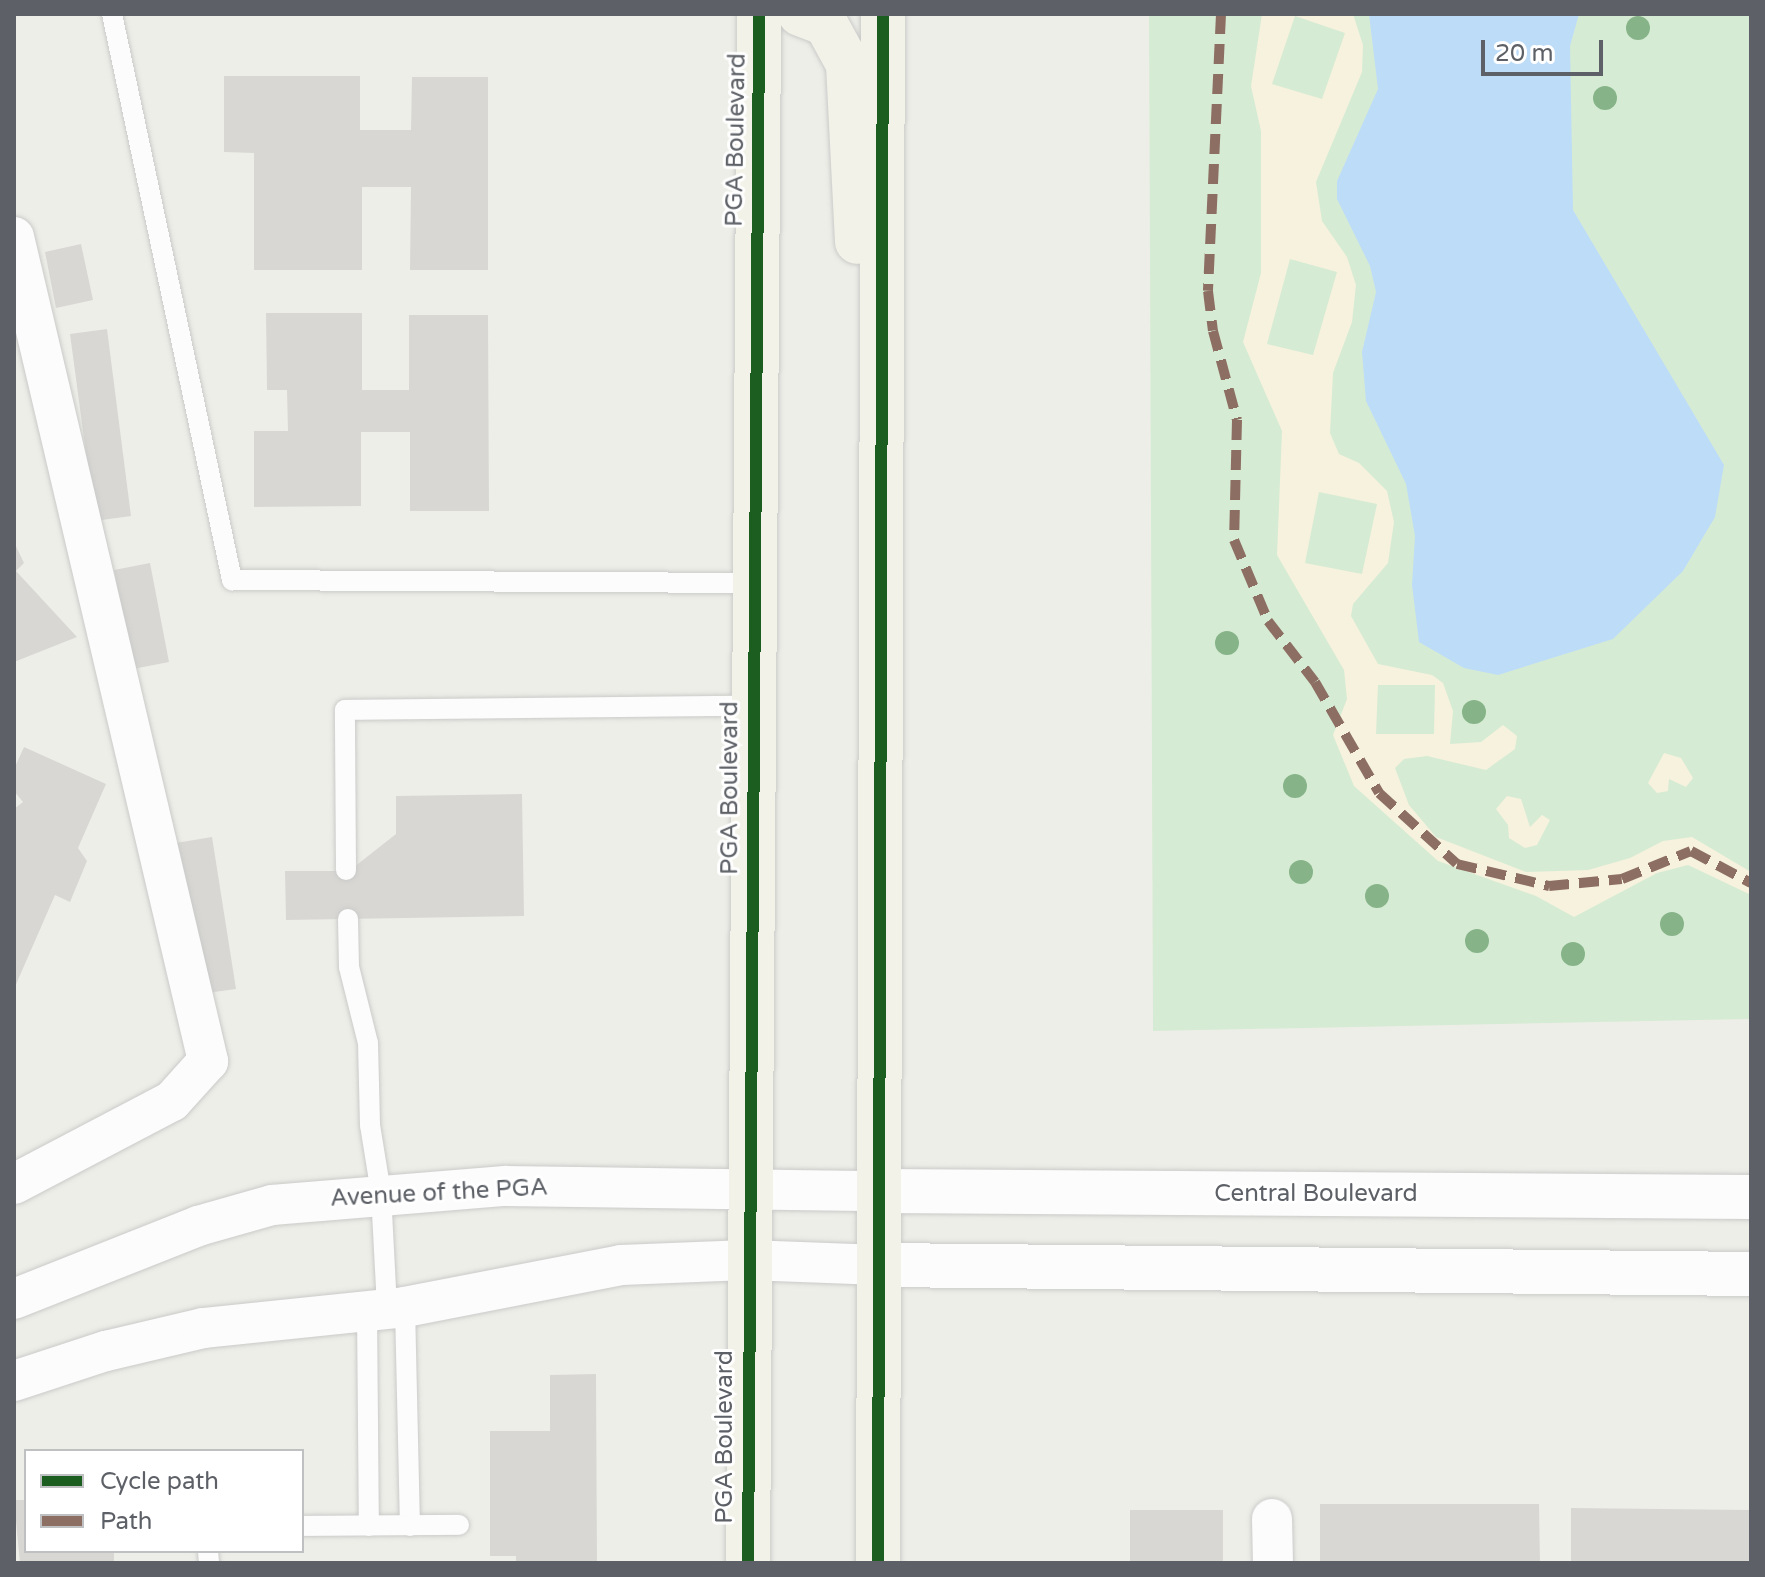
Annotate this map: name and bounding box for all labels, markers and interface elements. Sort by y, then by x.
scale bar [1485,24,1607,74]
text: 20 m [1495,39,1553,68]
street label: PGA Boulevard [720,53,752,227]
street label: PGA Boulevard [716,701,744,875]
street label: Avenue of the PGA [329,1173,549,1213]
street label: Central Boulevard [1214,1180,1418,1208]
street label: PGA Boulevard [711,1350,739,1524]
legend [24,1449,304,1553]
text: Cycle path [100,1467,219,1496]
text: Path [100,1507,153,1536]

